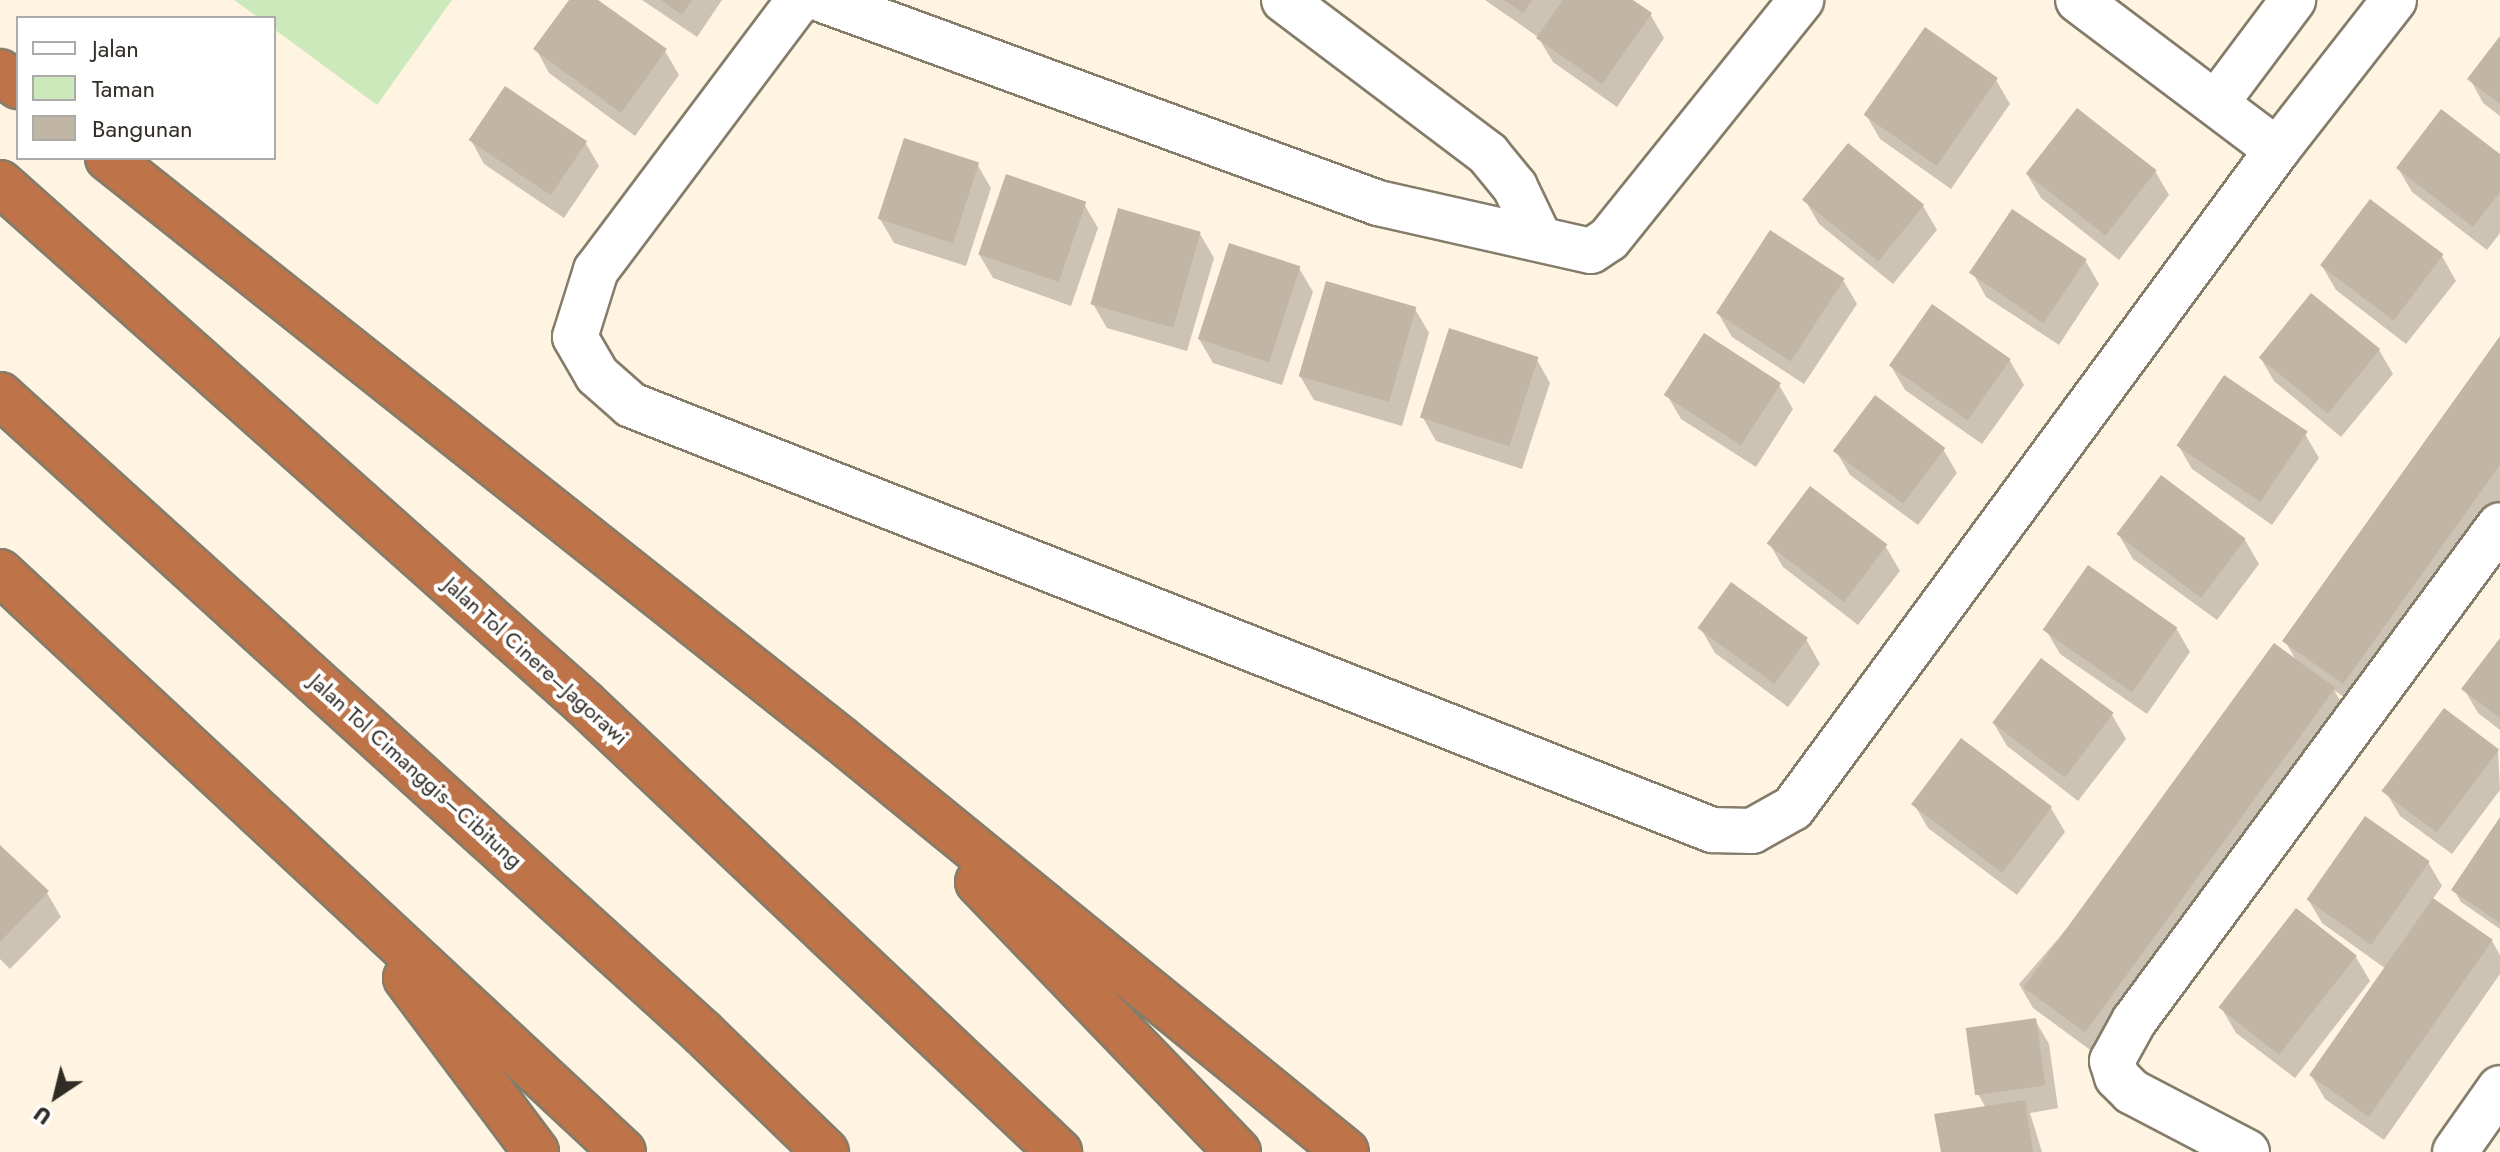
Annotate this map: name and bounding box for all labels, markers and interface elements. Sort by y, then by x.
legend [16,16,276,160]
text: Jalan [92,31,139,66]
text: Taman [92,71,155,106]
text: Bangunan [92,111,193,146]
street label: Jalan Tol Cinere–Jagorawi [438,571,634,751]
street label: Jalan Tol Cimanggis–Cibitung [304,668,528,874]
north arrow [16,1056,96,1136]
text: U [27,1098,58,1133]

